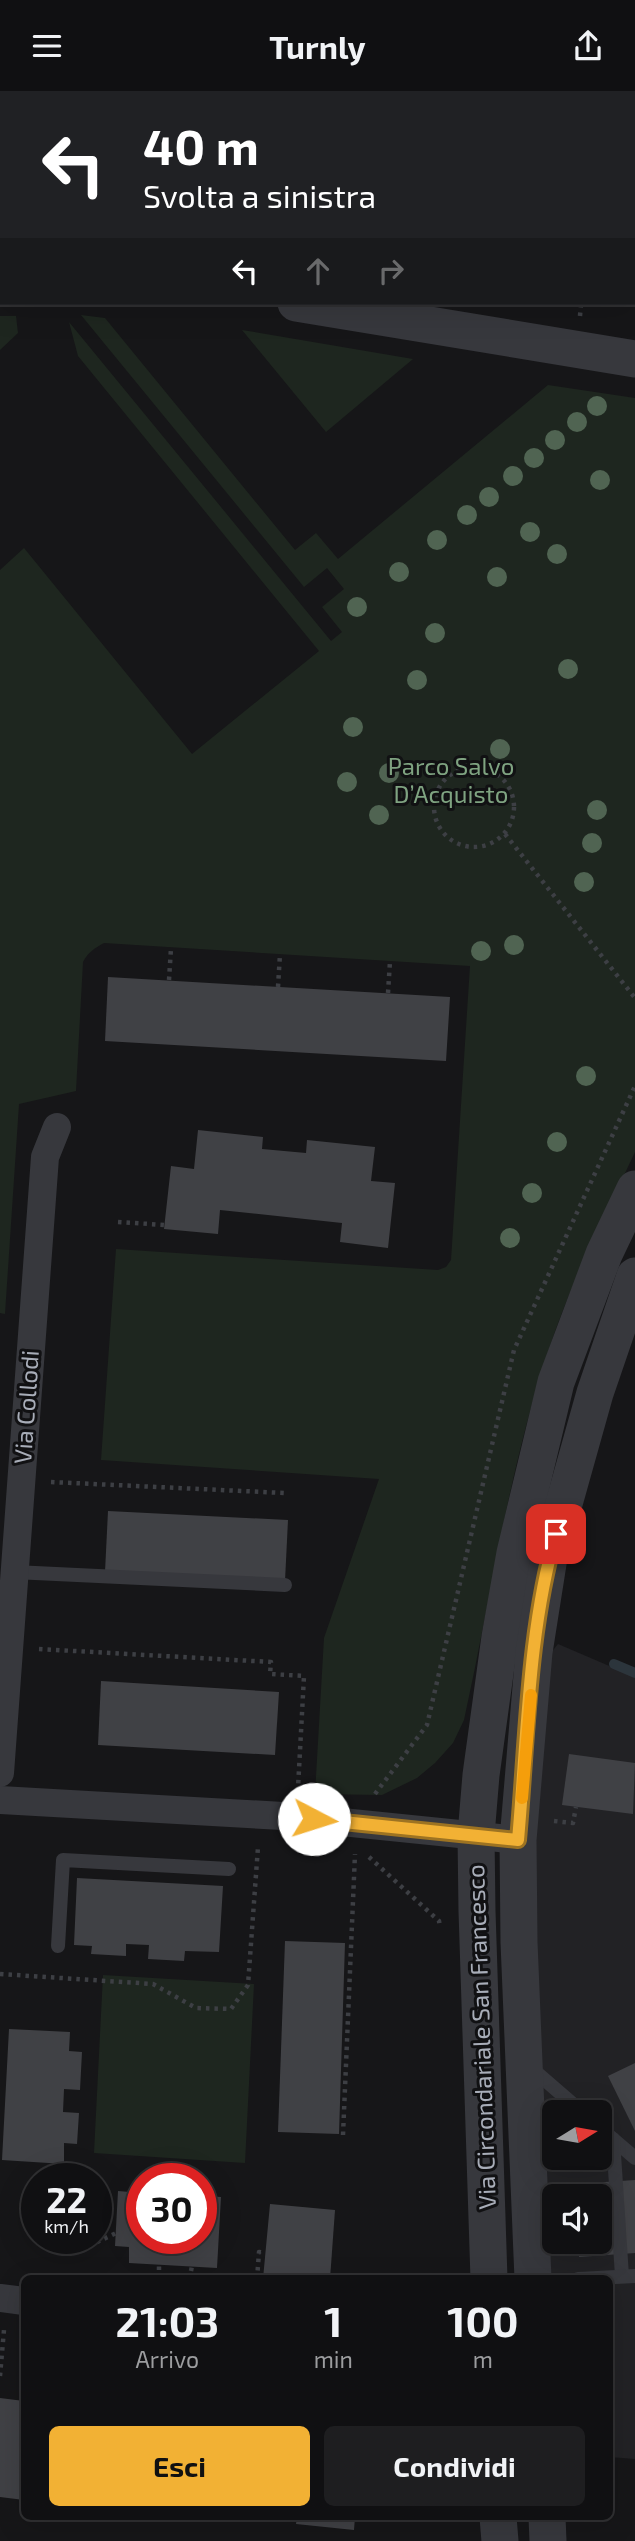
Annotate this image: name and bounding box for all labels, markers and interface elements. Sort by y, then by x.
icon: menu [28,27,66,65]
text: Turnly [269,27,366,65]
icon: share [569,27,607,65]
text: 40 m [143,116,259,175]
icon: left [28,119,119,210]
text: Svolta a sinistra [143,176,376,214]
icon: left [226,252,264,290]
icon: ahead [299,252,337,290]
icon: right [372,252,410,290]
park label: Parco Salvo D’Acquisto [388,751,514,808]
street label: Via Collodi [7,1349,44,1465]
pin [526,1504,586,1564]
icon: arrive [537,1515,575,1553]
position arrow [277,1782,351,1856]
street label: Via Circondariale San Francesco [460,1864,501,2210]
north arrow [542,2100,612,2170]
map controls [542,2100,612,2254]
speed limit sign: 30 [126,2163,217,2254]
text: 22 [46,2178,87,2220]
button: sound [542,2184,612,2254]
text: km/h [44,2215,89,2237]
text: 21:03 [115,2295,219,2345]
text: 1 [324,2295,342,2345]
text: 100 [447,2295,518,2345]
text: Arrivo [136,2345,199,2373]
text: min [314,2345,353,2373]
text: m [473,2345,493,2373]
button: Esci [49,2426,310,2506]
button: Condividi [324,2426,585,2506]

